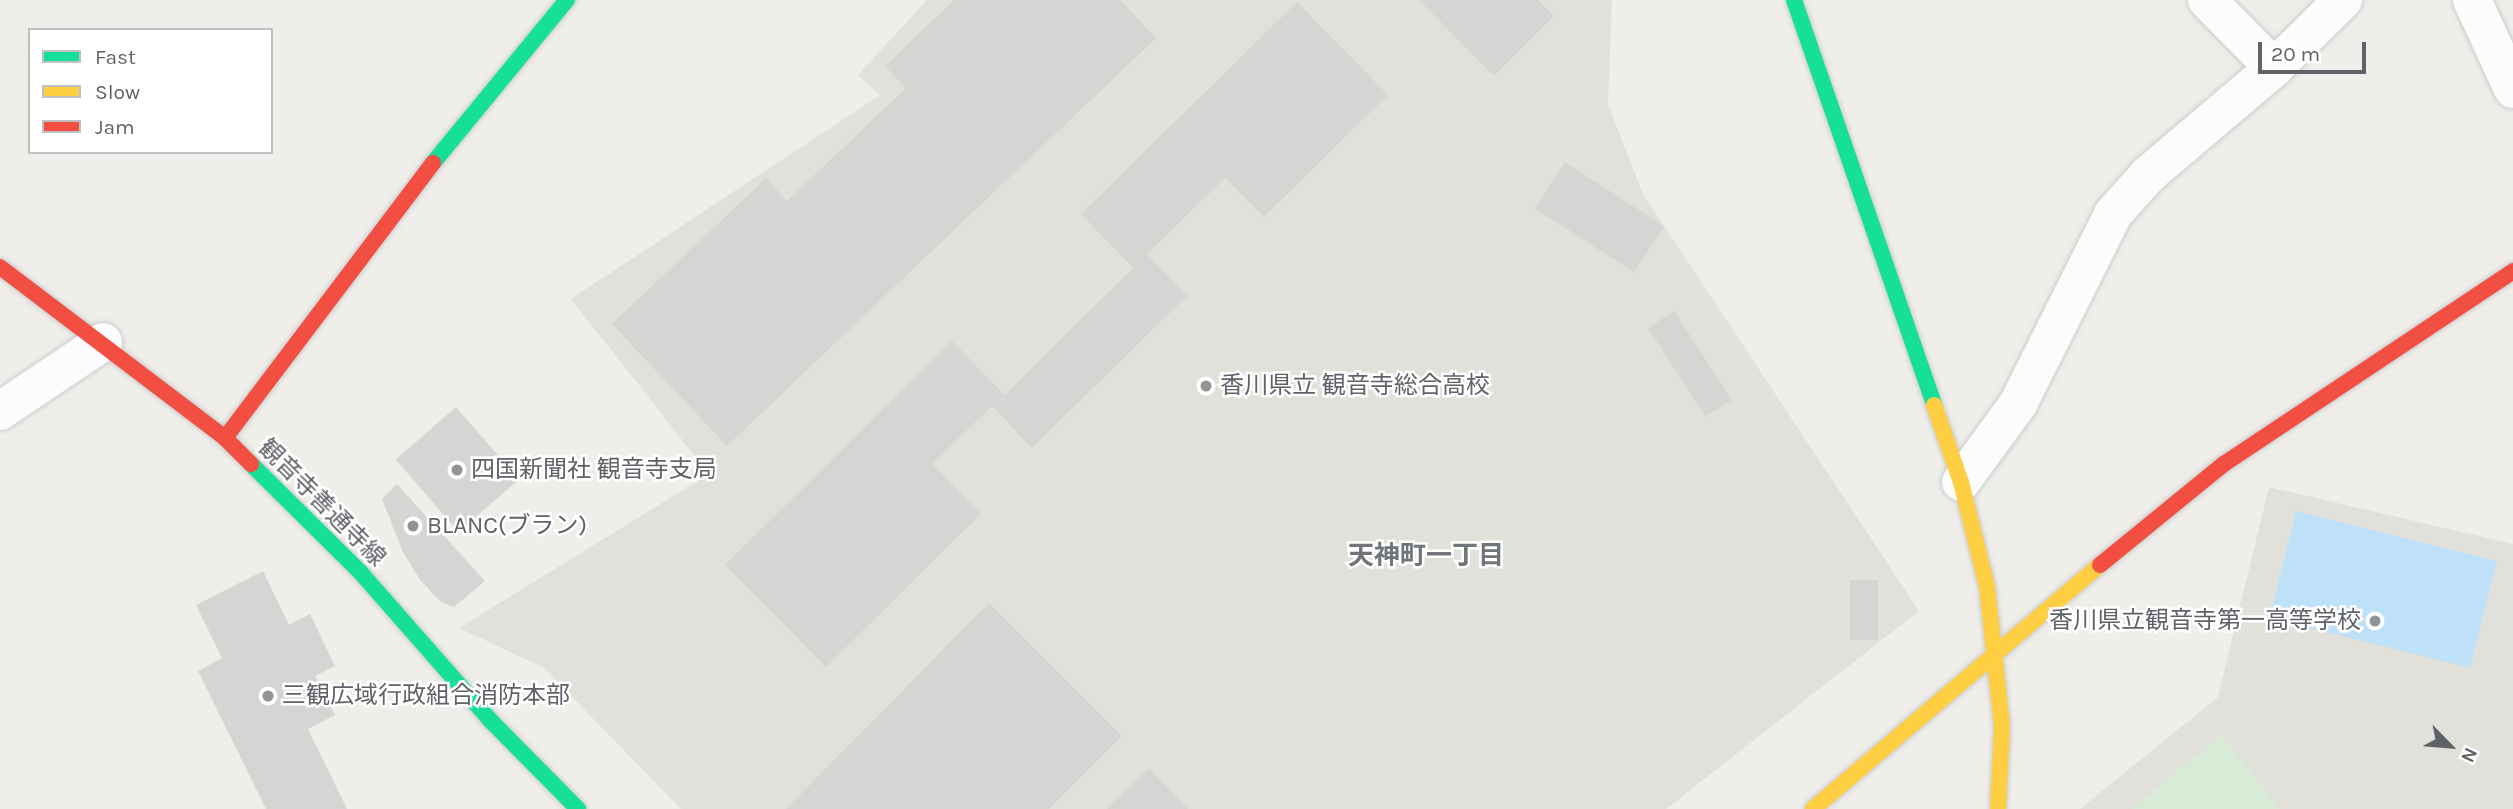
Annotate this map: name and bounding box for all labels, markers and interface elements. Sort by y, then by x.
legend [28,28,273,154]
scale bar [2261,28,2370,72]
text: 20 m [2271,42,2320,66]
text: Fast [95,45,136,69]
text: Slow [95,80,140,104]
text: Jam [95,115,135,139]
place label: 香川県立 観音寺総合高校 [1220,372,1490,400]
marker: 香川県立 観音寺総合高校 [1198,378,1214,394]
street label: 観音寺善通寺線 [252,433,392,573]
place label: 四国新聞社 観音寺支局 [471,456,717,484]
marker: 四国新聞社 観音寺支局 [449,462,465,478]
place label: BLANC(ブラン) [427,512,587,540]
marker: BLANC(ブラン) [405,518,421,534]
district label: 天神町一丁目 [1348,540,1504,572]
place label: 香川県立観音寺第一高等学校 [2049,607,2361,635]
marker: 香川県立観音寺第一高等学校 [2367,613,2383,629]
place label: 三観広域行政組合消防本部 [282,682,570,710]
marker: 三観広域行政組合消防本部 [260,688,276,704]
north arrow [2415,711,2485,781]
text: N [2456,744,2482,766]

